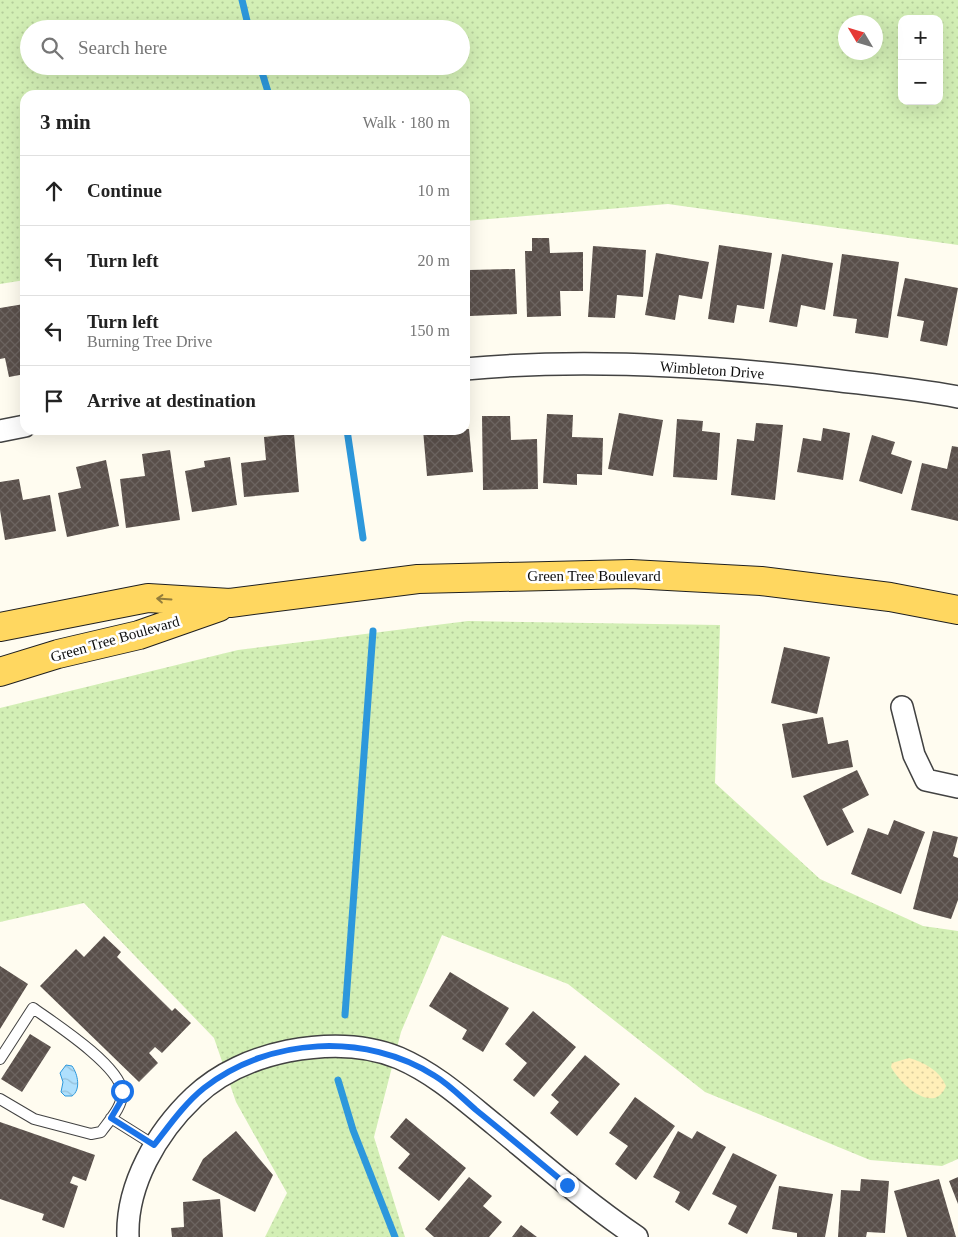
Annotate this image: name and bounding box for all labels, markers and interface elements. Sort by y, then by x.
north arrow [838,15,883,60]
map controls [898,15,943,105]
button: + [898,15,943,60]
search box [20,20,470,75]
icon: search [38,34,66,62]
text: Search here [78,37,167,58]
button: − [898,60,943,105]
text: 3 min [40,110,91,134]
text: Walk · 180 m [363,114,450,131]
icon: ahead [40,177,68,205]
text: Continue [87,180,162,201]
text: 10 m [418,182,450,199]
icon: left [40,247,68,275]
text: Turn left [87,250,159,271]
text: 20 m [418,252,450,269]
text: Turn left [87,311,159,332]
icon: left [40,317,68,345]
text: 150 m [410,322,450,339]
text: Burning Tree Drive [87,333,212,350]
street label: Wimbleton Drive [659,358,765,382]
icon: arrive [40,387,68,415]
text: Arrive at destination [87,390,256,411]
street label: Green Tree Boulevard [527,568,661,584]
one-way arrow [156,595,172,604]
street label: Green Tree Boulevard [49,613,182,665]
route start [111,1080,134,1103]
route end [556,1174,579,1197]

